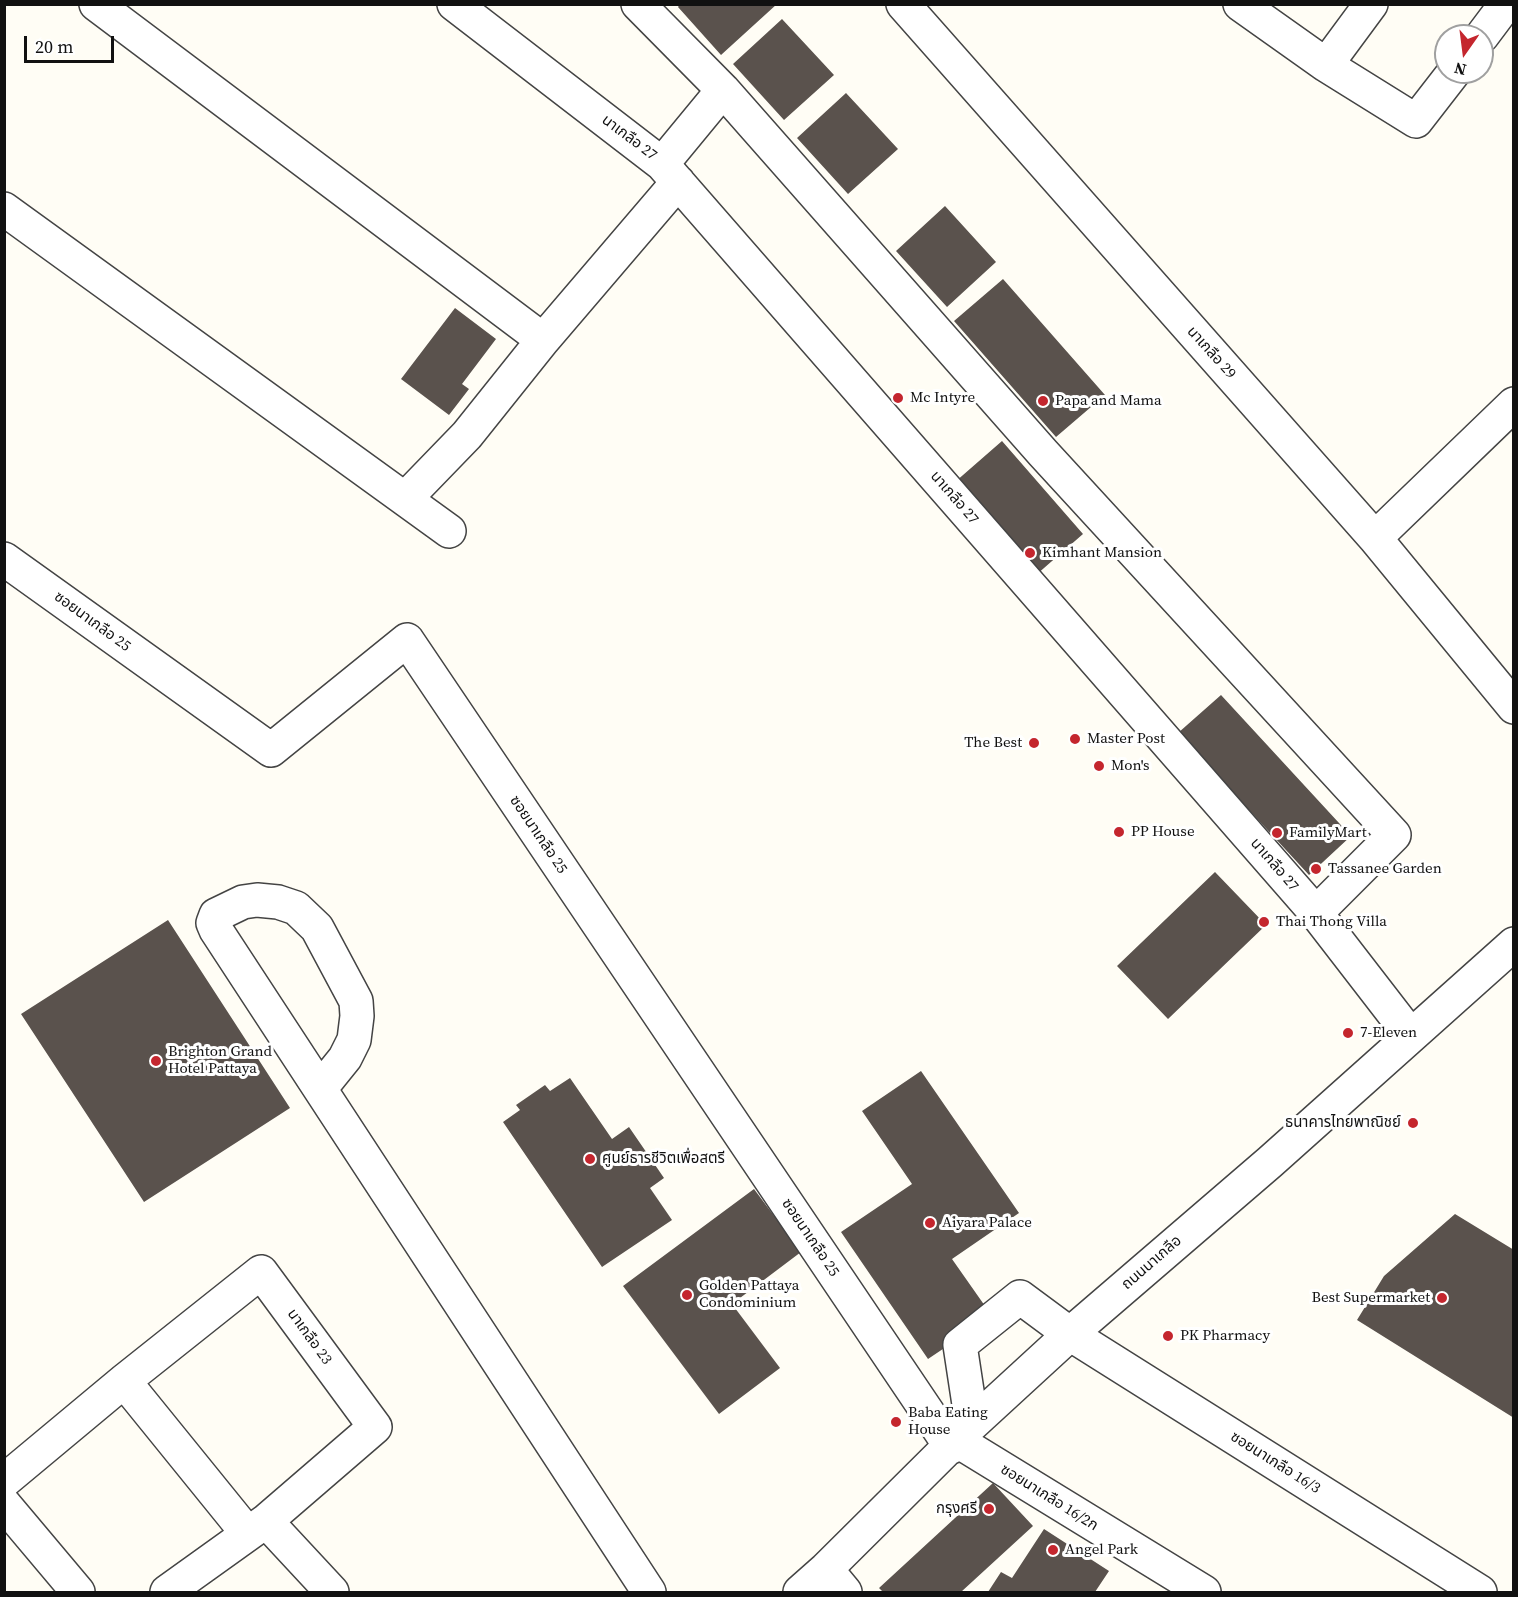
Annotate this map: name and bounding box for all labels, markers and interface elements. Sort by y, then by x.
scale bar [27,24,117,62]
north arrow [1434,24,1494,84]
text: 20 m [35,34,73,59]
text: N [1452,57,1468,82]
street label: นาเกลือ 27 [598,111,660,165]
street label: นาเกลือ 29 [1183,323,1239,383]
place label: Mc Intyre [910,389,975,407]
marker: Mc Intyre [891,391,905,405]
place label: Papa and Mama [1055,392,1162,410]
marker: Papa and Mama [1036,394,1050,408]
street label: นาเกลือ 27 [926,468,982,528]
place label: Kimhant Mansion [1042,544,1162,562]
marker: Kimhant Mansion [1023,546,1037,560]
street label: ซอยนาเกลือ 25 [50,588,134,656]
place label: Master Post [1087,730,1165,748]
marker: Master Post [1068,732,1082,746]
place label: The Best [964,734,1022,752]
marker: The Best [1027,736,1041,750]
place label: Mon's [1111,757,1150,775]
marker: Mon's [1092,759,1106,773]
street label: ซอยนาเกลือ 25 [505,793,571,877]
place label: PP House [1131,823,1195,841]
place label: FamilyMart [1289,824,1367,842]
marker: PP House [1112,825,1126,839]
marker: FamilyMart [1270,826,1284,840]
street label: นาเกลือ 27 [1246,835,1302,895]
place label: Tassanee Garden [1328,860,1442,878]
marker: Tassanee Garden [1309,862,1323,876]
place label: Thai Thong Villa [1276,913,1387,931]
marker: Thai Thong Villa [1257,915,1271,929]
place label: 7-Eleven [1360,1024,1417,1042]
marker: 7-Eleven [1341,1026,1355,1040]
place label: Brighton Grand Hotel Pattaya [168,1043,272,1078]
marker: Brighton Grand Hotel Pattaya [149,1054,163,1068]
place label: ธนาคารไทยพาณิชย์ [1285,1114,1401,1132]
marker: ธนาคารไทยพาณิชย์ [1406,1116,1420,1130]
place label: ศูนย์ธารชีวิตเพื่อสตรี [602,1150,725,1168]
marker: ศูนย์ธารชีวิตเพื่อสตรี [583,1152,597,1166]
street label: ซอยนาเกลือ 25 [777,1196,843,1280]
place label: Aiyara Palace [942,1214,1032,1232]
marker: Aiyara Palace [923,1216,937,1230]
street label: ถนนนาเกลือ [1118,1232,1186,1294]
place label: Golden Pattaya Condominium [699,1277,799,1312]
marker: Golden Pattaya Condominium [680,1288,694,1302]
place label: Best Supermarket [1311,1289,1430,1307]
marker: Best Supermarket [1435,1291,1449,1305]
street label: นาเกลือ 23 [283,1306,335,1368]
place label: PK Pharmacy [1180,1327,1270,1345]
marker: PK Pharmacy [1161,1329,1175,1343]
place label: Baba Eating House [908,1404,988,1439]
marker: Baba Eating House [889,1415,903,1429]
street label: ซอยนาเกลือ 16/3 [1227,1428,1323,1498]
street label: ซอยนาเกลือ 16/2ก [997,1461,1101,1535]
place label: กรุงศรี [936,1500,977,1518]
marker: กรุงศรี [982,1502,996,1516]
place label: Angel Park [1065,1541,1138,1559]
marker: Angel Park [1046,1543,1060,1557]

